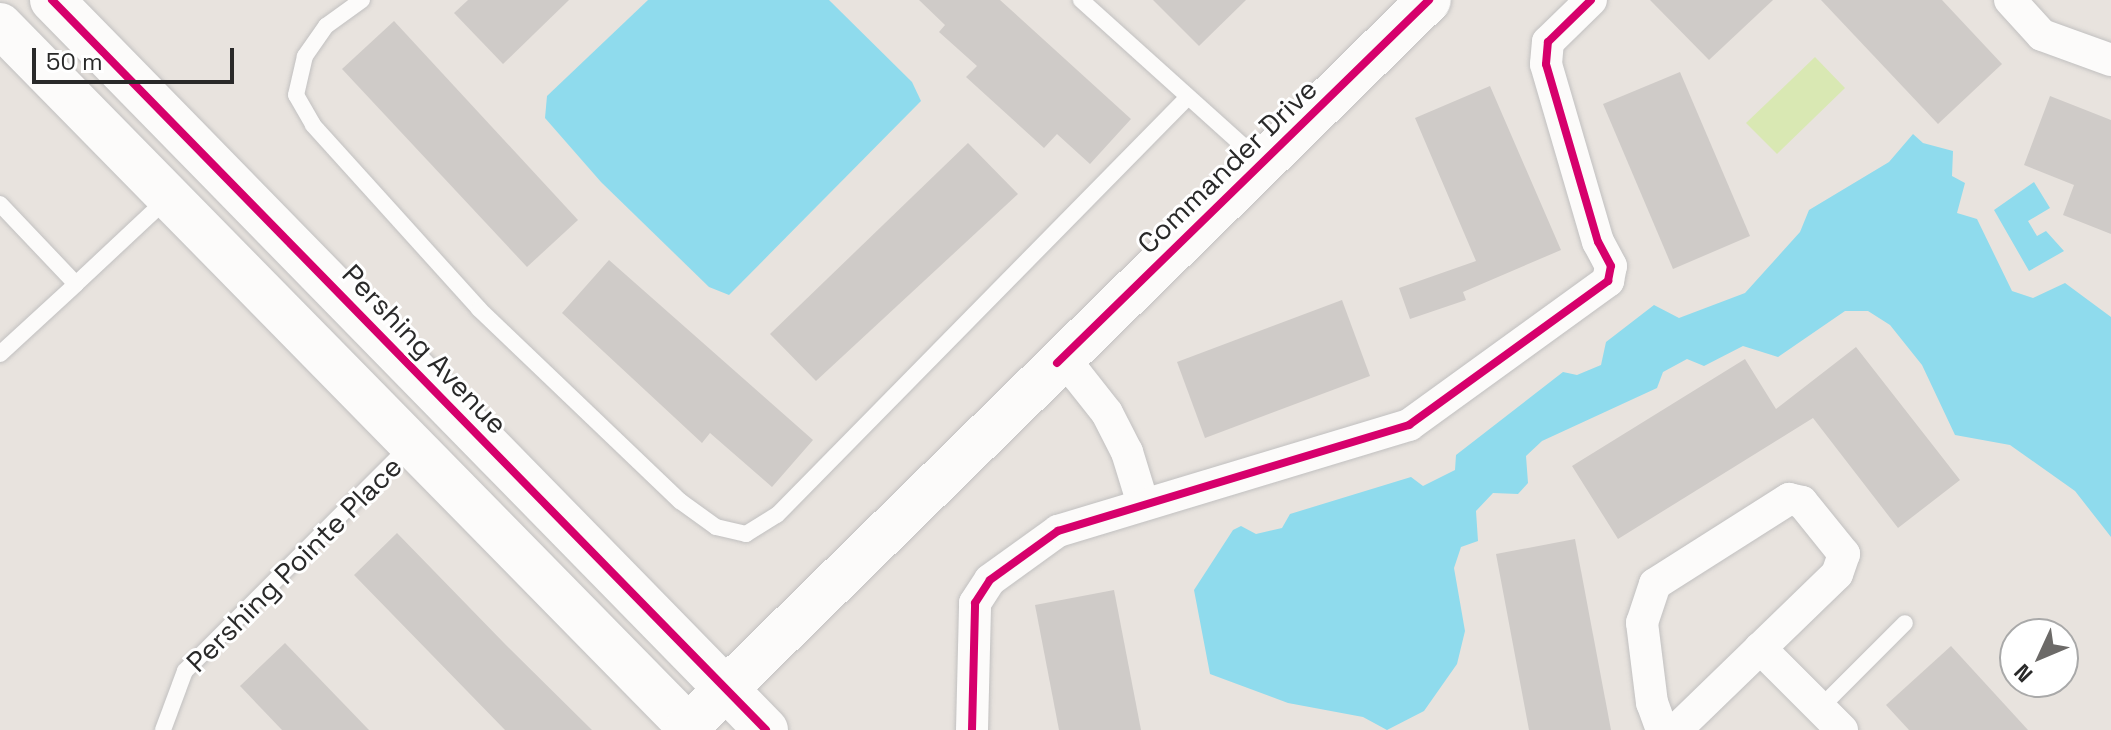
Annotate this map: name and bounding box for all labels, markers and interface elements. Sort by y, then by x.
scale bar [36,32,238,82]
text: 50 m [46,46,103,77]
street label: Commander Drive [1130,72,1324,260]
street label: Pershing Avenue [335,257,515,441]
street label: Pershing Pointe Place [179,449,409,679]
north arrow [1999,618,2079,698]
text: N [2008,658,2038,688]

